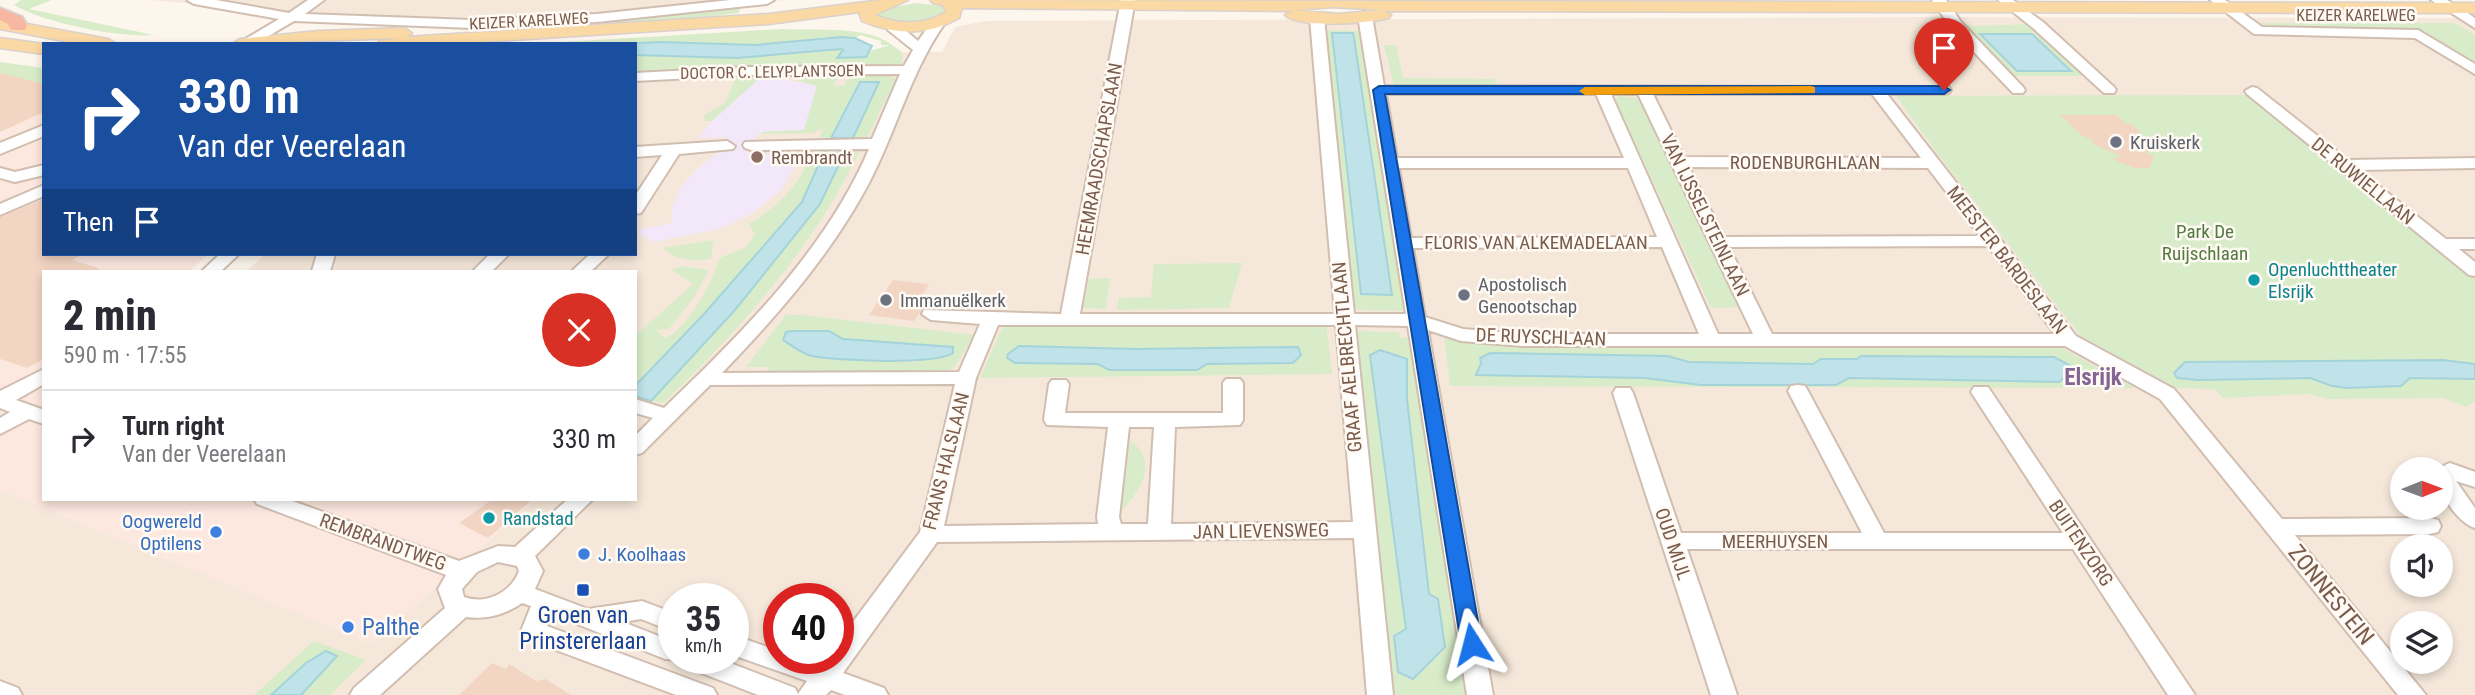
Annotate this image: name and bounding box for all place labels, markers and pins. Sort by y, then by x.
pin [1914,18,1974,90]
place label: Kruiskerk [2130,131,2200,154]
marker: Kruiskerk [2108,134,2124,150]
place label: Rembrandt [771,146,852,169]
marker: Rembrandt [749,149,765,165]
place label: Openluchttheater Elsrijk [2268,258,2397,303]
marker: Openluchttheater Elsrijk [2246,272,2262,288]
place label: Apostolisch Genootschap [1478,273,1577,318]
marker: Apostolisch Genootschap [1456,287,1472,303]
place label: Immanuëlkerk [900,289,1006,312]
marker: Immanuëlkerk [878,292,894,308]
place label: Randstad [503,507,574,530]
place label: Oogwereld Optilens [122,510,202,555]
marker: Randstad [481,510,497,526]
marker: Oogwereld Optilens [208,524,224,540]
place label: J. Koolhaas [598,543,686,566]
marker: J. Koolhaas [576,546,592,562]
marker: Groen van Prinstererlaan [575,582,591,598]
place label: Groen van Prinstererlaan [519,602,647,655]
place label: Palthe [362,614,420,641]
marker: Palthe [340,619,356,635]

